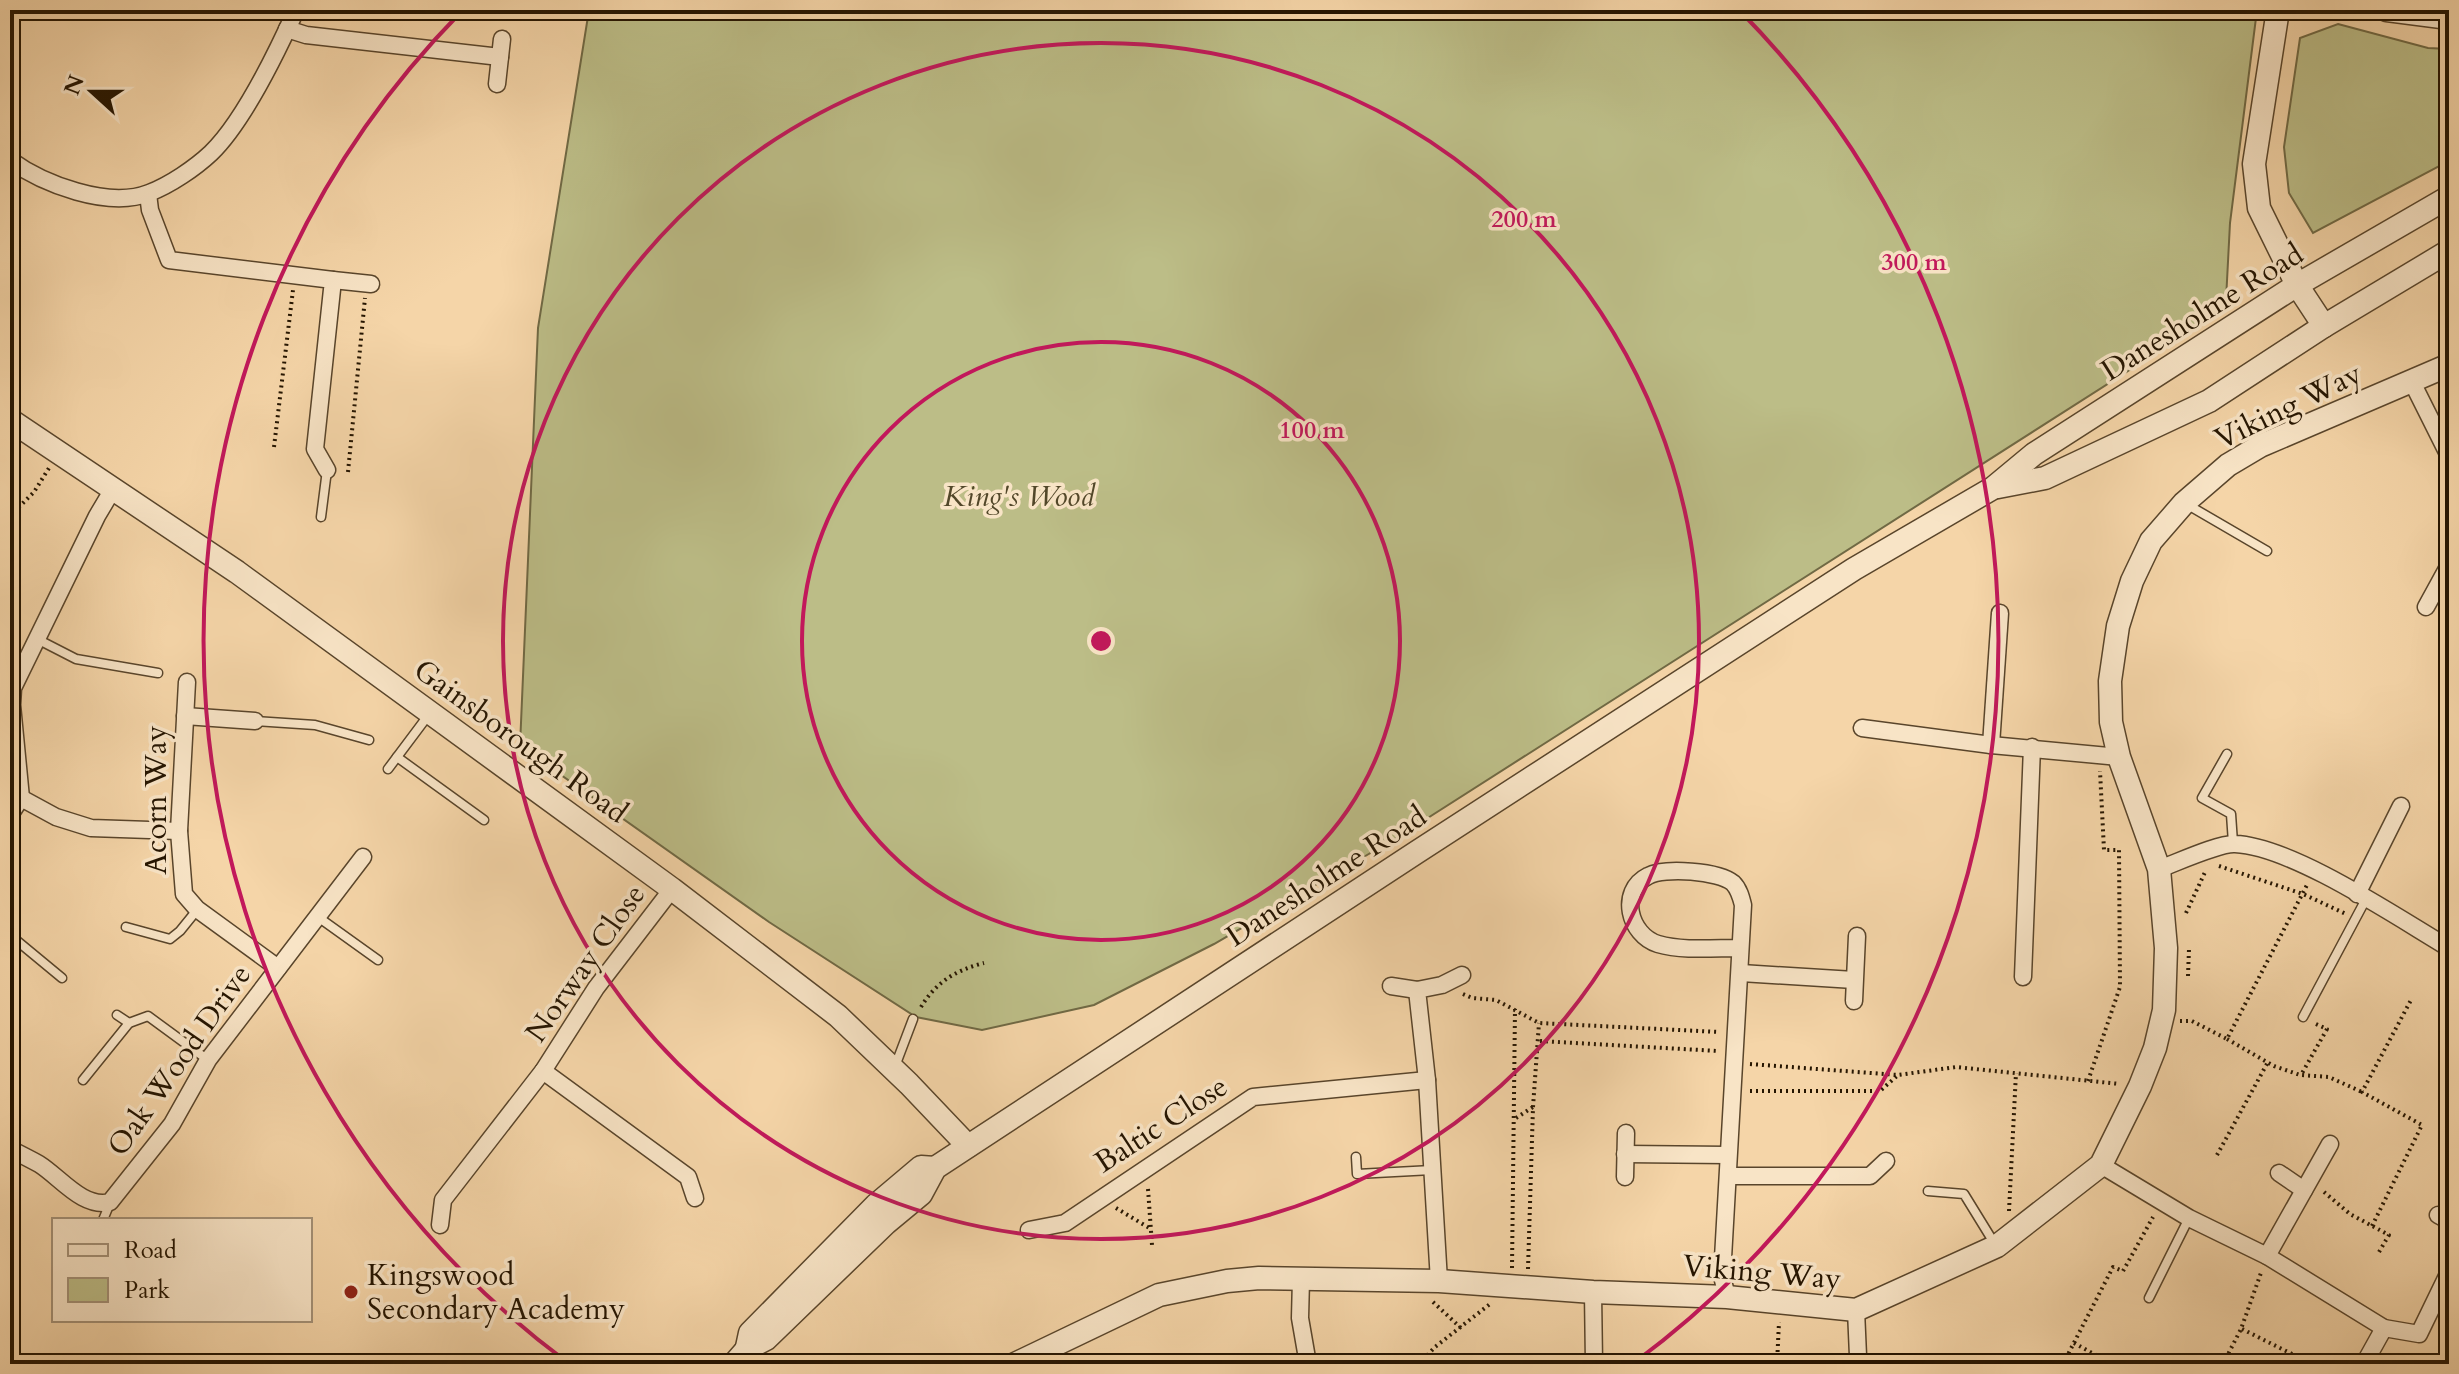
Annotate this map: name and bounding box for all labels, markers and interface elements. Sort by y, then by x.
north arrow [52,52,132,132]
text: N [57,71,92,99]
text: 200 m [1491,203,1558,236]
street label: Danesholme Road [2093,234,2311,391]
text: 300 m [1881,246,1948,279]
street label: Viking Way [2208,353,2369,460]
text: 100 m [1279,414,1346,447]
park label: King's Wood [943,476,1096,517]
centre of rings [1087,627,1115,655]
street label: Gainsborough Road [405,650,636,833]
street label: Acorn Way [136,725,177,875]
street label: Danesholme Road [1218,796,1434,957]
street label: Norway Close [516,876,655,1050]
street label: Oak Wood Drive [98,956,261,1164]
street label: Baltic Close [1087,1066,1236,1183]
legend [52,1218,312,1322]
text: Road [124,1234,177,1267]
street label: Viking Way [1681,1245,1843,1300]
place label: Kingswood Secondary Academy [367,1255,625,1330]
text: Park [124,1274,170,1307]
marker: Kingswood Secondary Academy [342,1283,360,1301]

